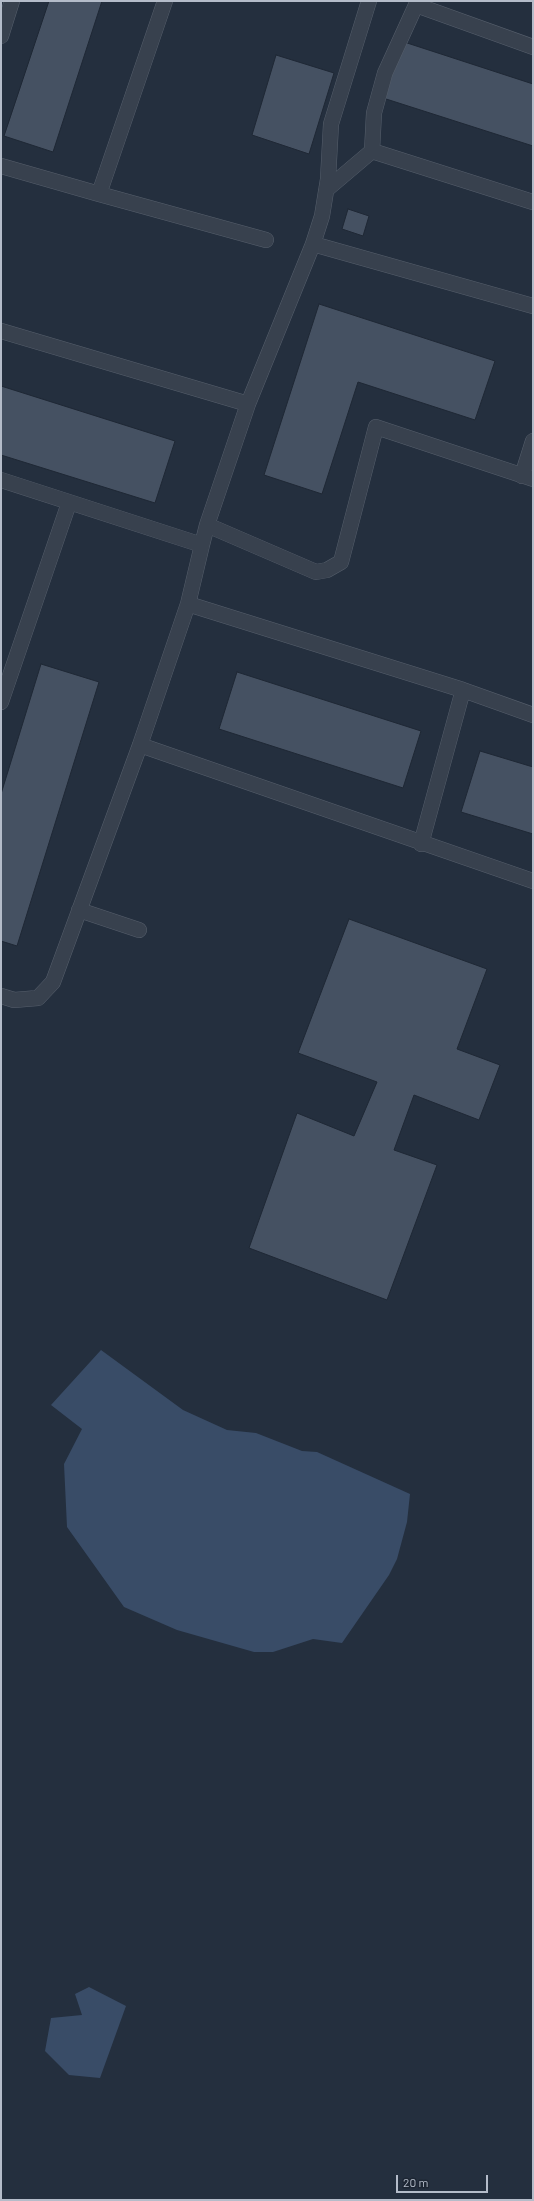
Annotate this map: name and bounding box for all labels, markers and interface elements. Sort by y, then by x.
scale bar [398,2167,490,2193]
text: 20 m [403,2175,429,2189]

